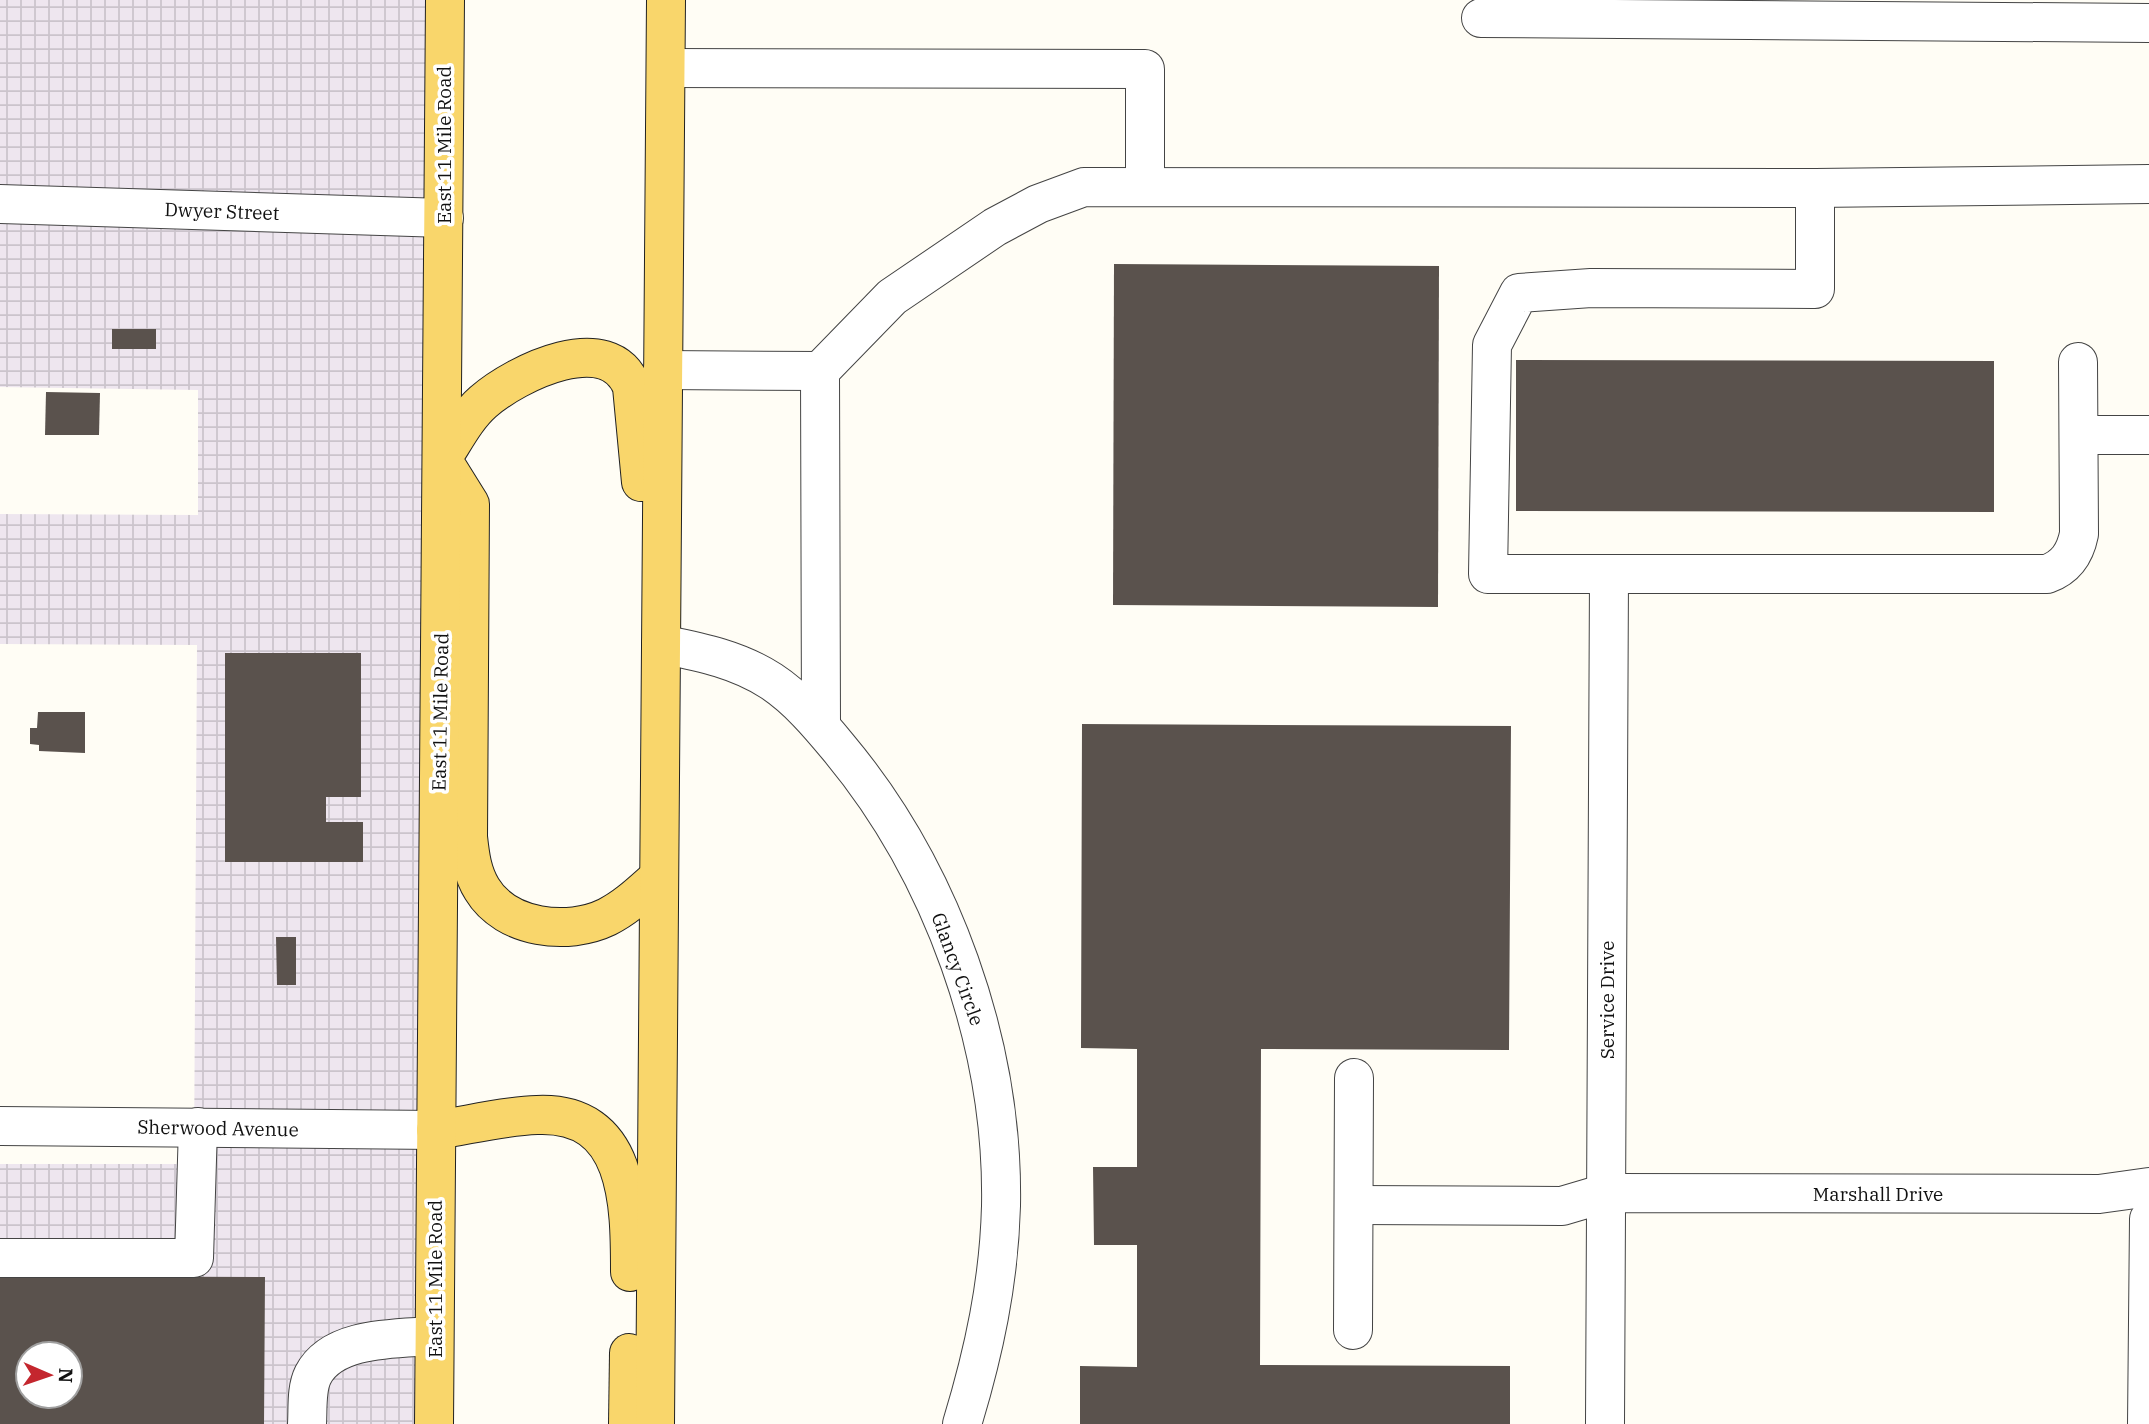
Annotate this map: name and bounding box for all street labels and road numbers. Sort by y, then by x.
street label: East 11 Mile Road [432,66,456,224]
street label: Dwyer Street [164,197,280,225]
street label: East 11 Mile Road [427,633,453,791]
street label: Glancy Circle [926,909,990,1029]
street label: Service Drive [1595,941,1619,1059]
street label: Sherwood Avenue [137,1115,299,1141]
street label: Marshall Drive [1813,1182,1943,1206]
street label: East 11 Mile Road [423,1200,447,1358]

